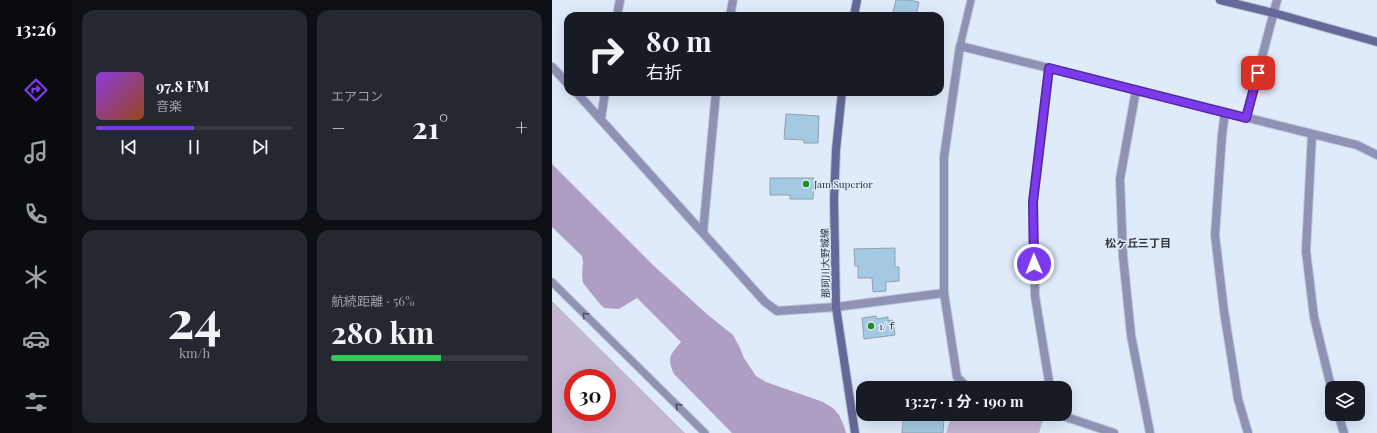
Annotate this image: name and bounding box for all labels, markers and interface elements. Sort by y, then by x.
text: 13:26 [16,17,56,41]
text: 80 m [646,22,712,59]
icon: right [580,28,632,80]
pin [1241,56,1275,90]
text: 右折 [646,60,682,84]
icon: arrive [1247,62,1269,84]
icon: directions [22,76,50,104]
text: 97.8 FM [156,76,209,96]
text: エアコン [331,87,383,104]
text: 音楽 [156,97,182,114]
text: 21° [412,107,448,147]
text: − [331,112,345,142]
text: + [515,112,528,142]
icon: previous [118,136,140,158]
icon: pause [183,136,205,158]
icon: next [249,136,271,158]
icon: music [22,138,50,166]
place label: Jam Superior [813,177,873,191]
marker: Jam Superior [801,179,811,189]
icon: phone [22,200,50,228]
street label: 那珂川大野城線 [817,228,833,298]
district label: 松ヶ丘三丁目 [1105,235,1171,250]
position arrow [1013,243,1055,285]
icon: climate [22,263,50,291]
text: 24 [167,283,222,352]
text: 航続距離 · 56% [331,292,415,309]
text: 280 km [331,312,434,352]
one-way arrow [582,312,590,319]
place label: 1/ｆ [879,319,896,333]
marker: 1/ｆ [866,321,876,331]
icon: car [22,325,50,353]
text: km/h [179,344,210,361]
speed limit sign: 30 [564,369,616,421]
map controls [1325,381,1365,421]
button: layers [1325,381,1365,421]
icon: filters [22,388,50,416]
text: 13:27 · 1 分 · 190 m [904,391,1024,411]
one-way arrow [675,403,683,411]

